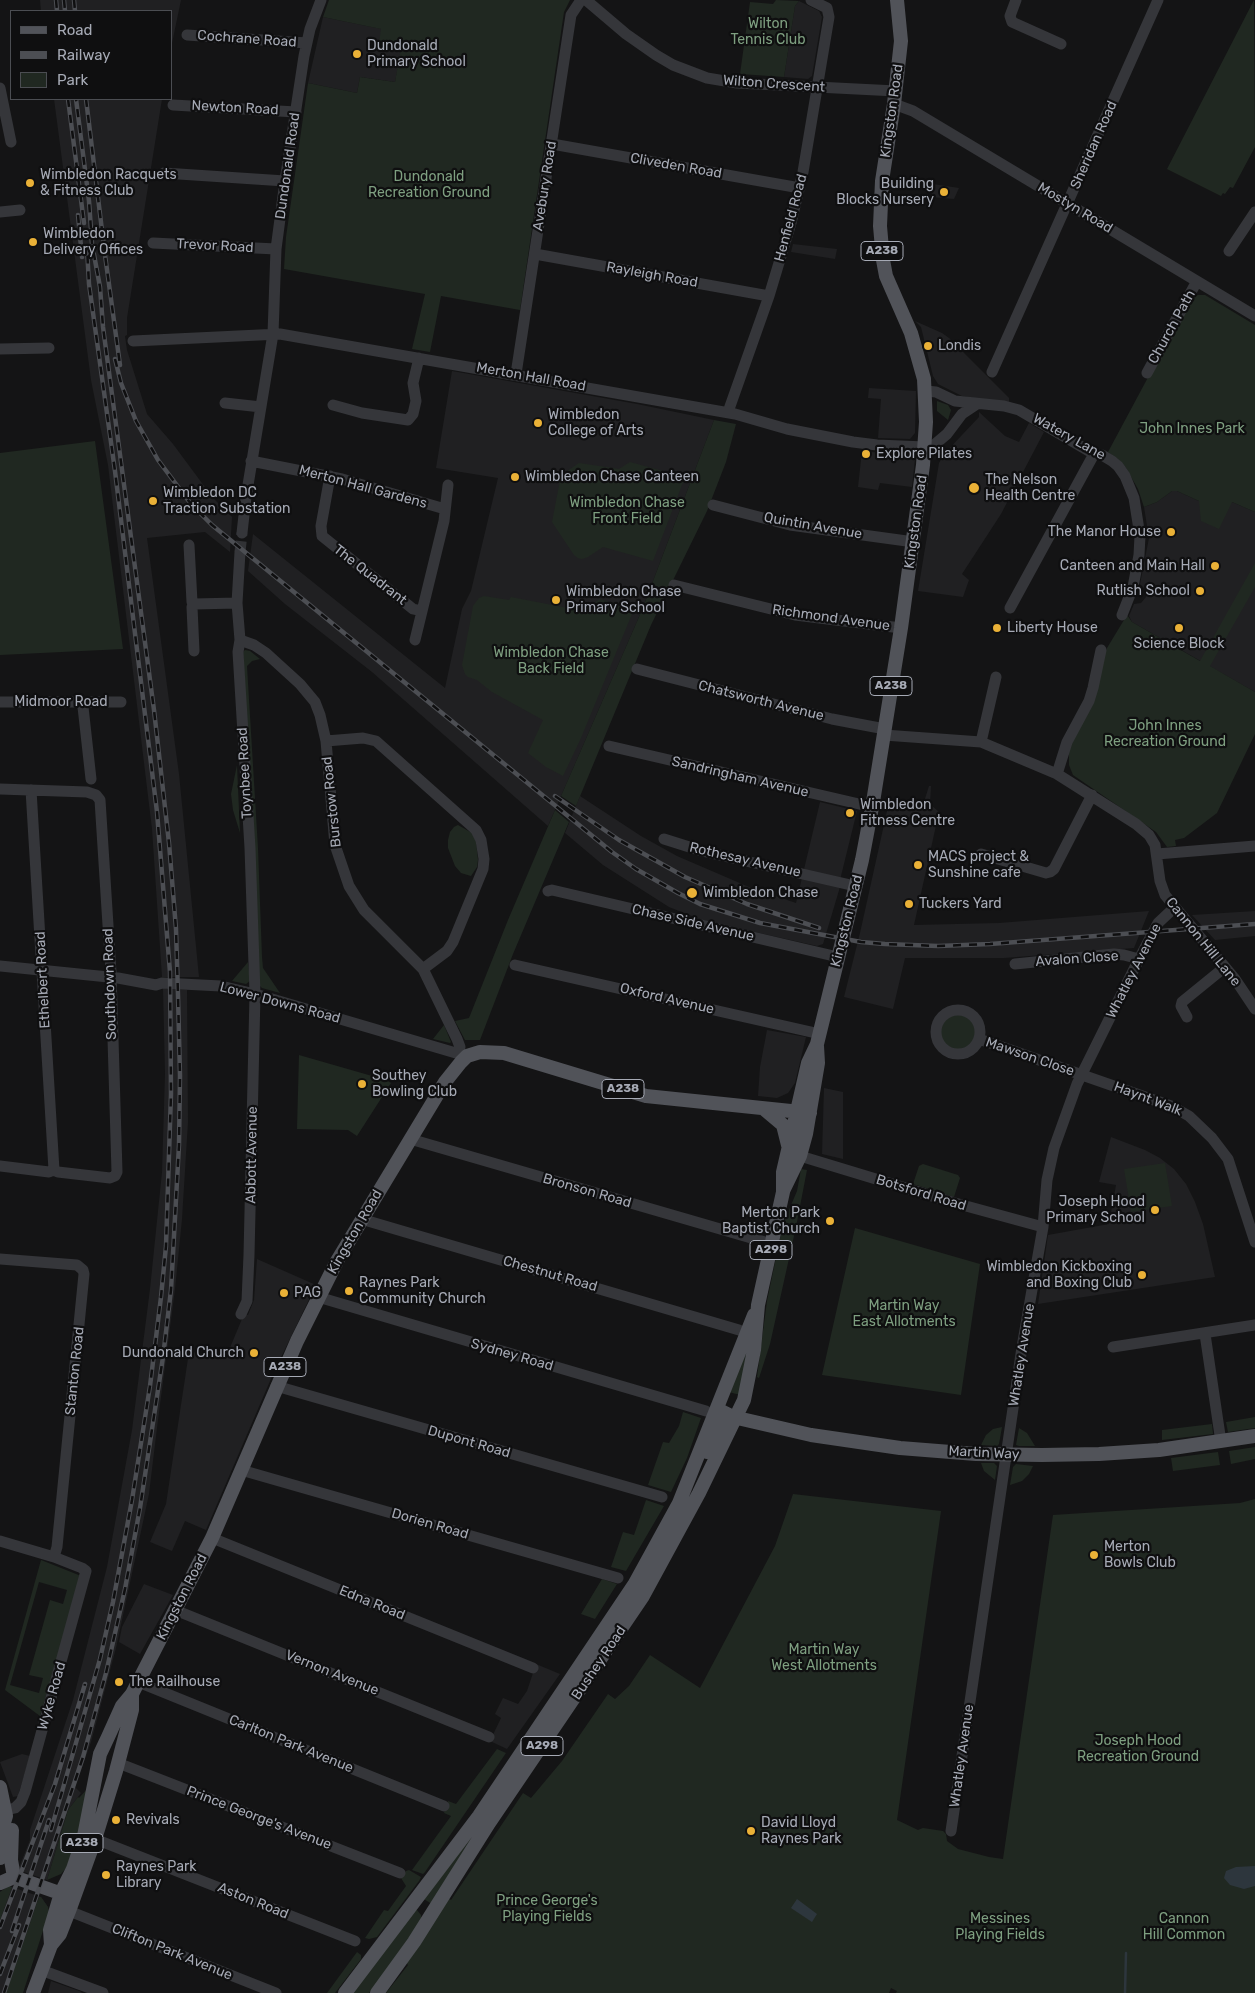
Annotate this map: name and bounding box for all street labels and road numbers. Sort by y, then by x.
street label: Cochrane Road [197,27,297,51]
street label: Kingston Road [877,63,907,159]
street label: Wilton Crescent [722,72,826,96]
street label: Newton Road [191,97,279,119]
street label: Sheridan Road [1067,98,1121,192]
street label: Dundonald Road [272,112,304,220]
street label: Avebury Road [530,140,560,232]
street label: Cliveden Road [629,150,723,182]
street label: Henfield Road [771,172,811,264]
street label: Mostyn Road [1034,179,1116,237]
street label: Trevor Road [176,236,254,256]
road number: A238 [861,242,903,260]
street label: Rayleigh Road [605,259,699,291]
street label: Church Path [1145,287,1199,367]
street label: Merton Hall Road [475,359,587,395]
street label: Watery Lane [1030,410,1108,464]
street label: Merton Hall Gardens [297,462,429,512]
street label: Kingston Road [901,474,931,570]
street label: Quintin Avenue [763,509,863,543]
street label: The Quadrant [330,541,410,609]
street label: Richmond Avenue [771,601,891,635]
road number: A238 [870,676,912,696]
street label: Chatsworth Avenue [696,677,826,725]
street label: Midmoor Road [14,694,108,710]
street label: Toynbee Road [234,727,256,819]
street label: Sandringham Avenue [670,753,810,801]
street label: Burstow Road [319,756,345,848]
street label: Rothesay Avenue [688,839,802,881]
street label: Kingston Road [827,873,867,969]
street label: Cannon Hill Lane [1162,894,1244,990]
street label: Chase Side Avenue [630,901,756,945]
street label: Whatley Avenue [1103,921,1165,1021]
street label: Southdown Road [100,928,120,1040]
street label: Ethelbert Road [32,931,54,1029]
street label: Avalon Close [1035,948,1119,970]
street label: Lower Downs Road [218,979,342,1027]
street label: Oxford Avenue [618,980,716,1018]
street label: Mawson Close [983,1034,1077,1080]
street label: Haynt Walk [1111,1078,1185,1120]
road number: A238 [602,1080,644,1098]
street label: Abbott Avenue [243,1106,261,1204]
street label: Bronson Road [541,1170,633,1212]
street label: Botsford Road [874,1171,968,1215]
street label: Kingston Road [324,1187,386,1277]
road number: A298 [750,1240,792,1260]
street label: Chestnut Road [501,1253,599,1295]
street label: Whatley Avenue [1006,1302,1038,1408]
street label: Stanton Road [62,1326,88,1416]
street label: Sydney Road [469,1335,555,1375]
road number: A238 [264,1358,306,1376]
street label: Dupont Road [426,1422,512,1462]
street label: Martin Way [948,1443,1020,1463]
street label: Dorien Road [390,1505,470,1543]
street label: Kingston Road [153,1551,211,1643]
street label: Edna Road [337,1582,407,1624]
street label: Bushey Road [568,1623,630,1703]
street label: Vernon Avenue [283,1647,381,1699]
street label: Wyke Road [34,1660,70,1732]
street label: Whatley Avenue [946,1703,978,1809]
street label: Carlton Park Avenue [226,1711,356,1777]
road number: A298 [521,1736,563,1755]
street label: Prince George's Avenue [184,1783,334,1853]
road number: A238 [61,1834,103,1852]
street label: Aston Road [215,1879,291,1923]
street label: Clifton Park Avenue [109,1920,235,1984]

